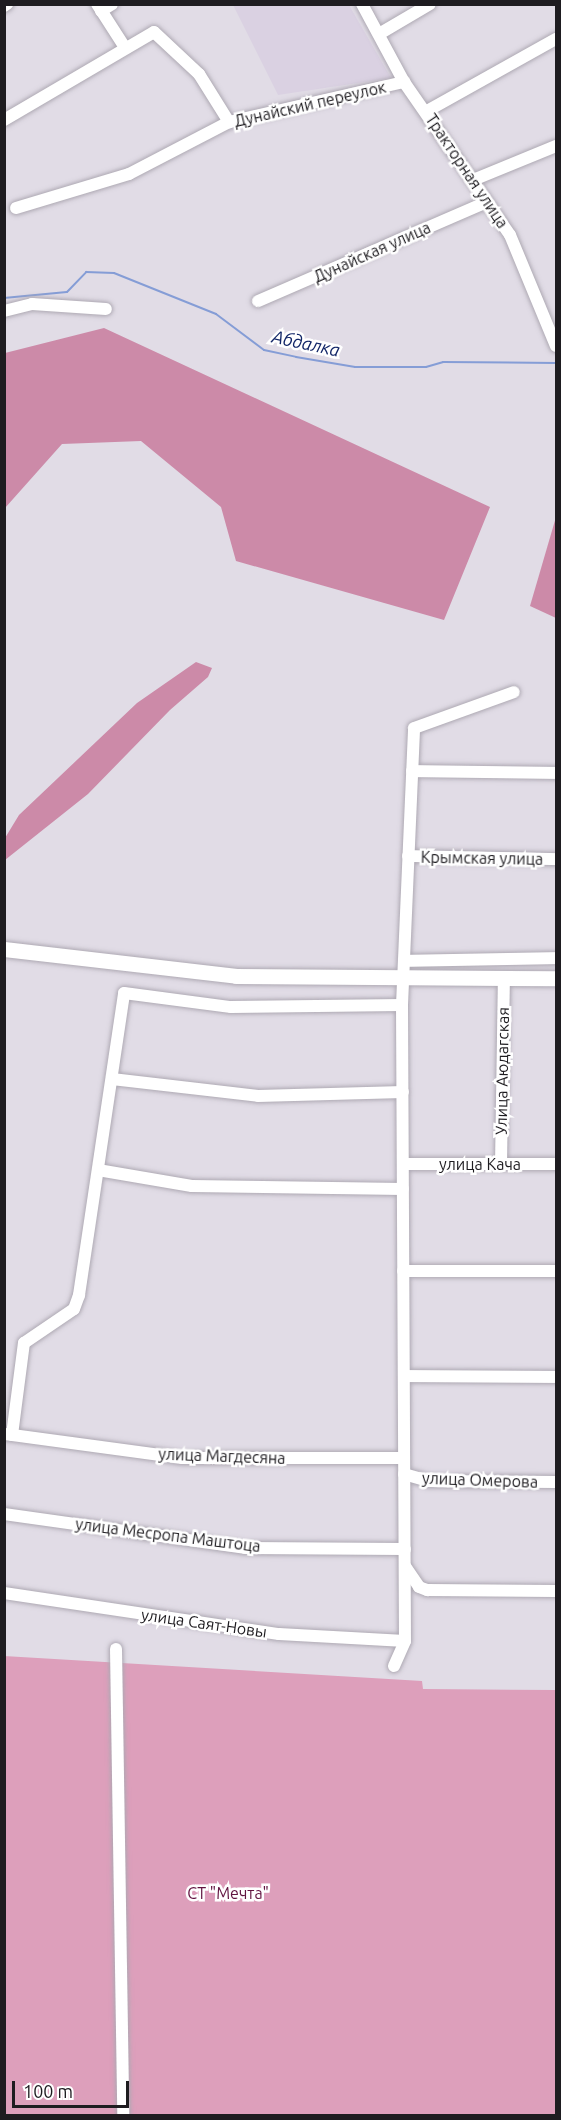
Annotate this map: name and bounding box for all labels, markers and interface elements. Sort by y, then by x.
street label: Дунайский переулок [232,77,388,131]
street label: Тракторная улица [422,110,512,232]
street label: Дунайская улица [310,218,434,286]
water label: Абдалка [270,325,342,361]
street label: Крымская улица [421,847,543,869]
street label: Улица Аюдагская [491,1007,513,1135]
street label: улица Кача [439,1154,521,1174]
street label: улица Магдесяна [158,1444,286,1468]
street label: улица Омерова [422,1468,538,1492]
street label: улица Месропа Маштоца [74,1514,262,1556]
street label: улица Саят-Новы [140,1605,268,1641]
park label: СТ "Мечта" [187,1883,269,1903]
scale bar [15,2069,132,2107]
text: 100 m [23,2081,73,2101]

